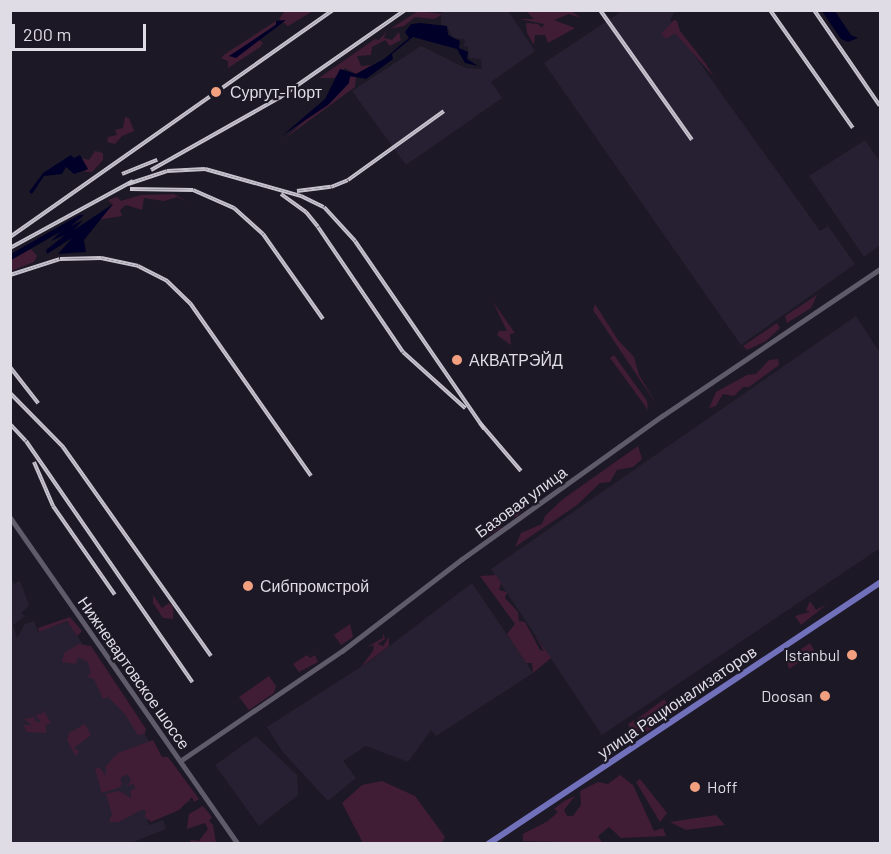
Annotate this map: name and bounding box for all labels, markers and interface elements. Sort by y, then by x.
scale bar [15,12,148,50]
text: 200 m [23,23,71,45]
place label: Сургут-Порт [230,82,322,102]
marker: Сургут-Порт [207,83,225,101]
place label: АКВАТРЭЙД [469,350,563,370]
marker: АКВАТРЭЙД [450,353,464,367]
street label: Базовая улица [472,462,570,542]
place label: Сибпромстрой [260,576,369,596]
marker: Сибпромстрой [241,579,255,593]
street label: Нижневартовское шоссе [74,593,194,753]
street label: улица Рационализаторов [594,642,760,762]
place label: Istanbul [785,645,840,665]
marker: Istanbul [845,648,859,662]
place label: Doosan [761,686,813,706]
marker: Doosan [818,689,832,703]
place label: Hoff [707,777,737,797]
marker: Hoff [688,780,702,794]

